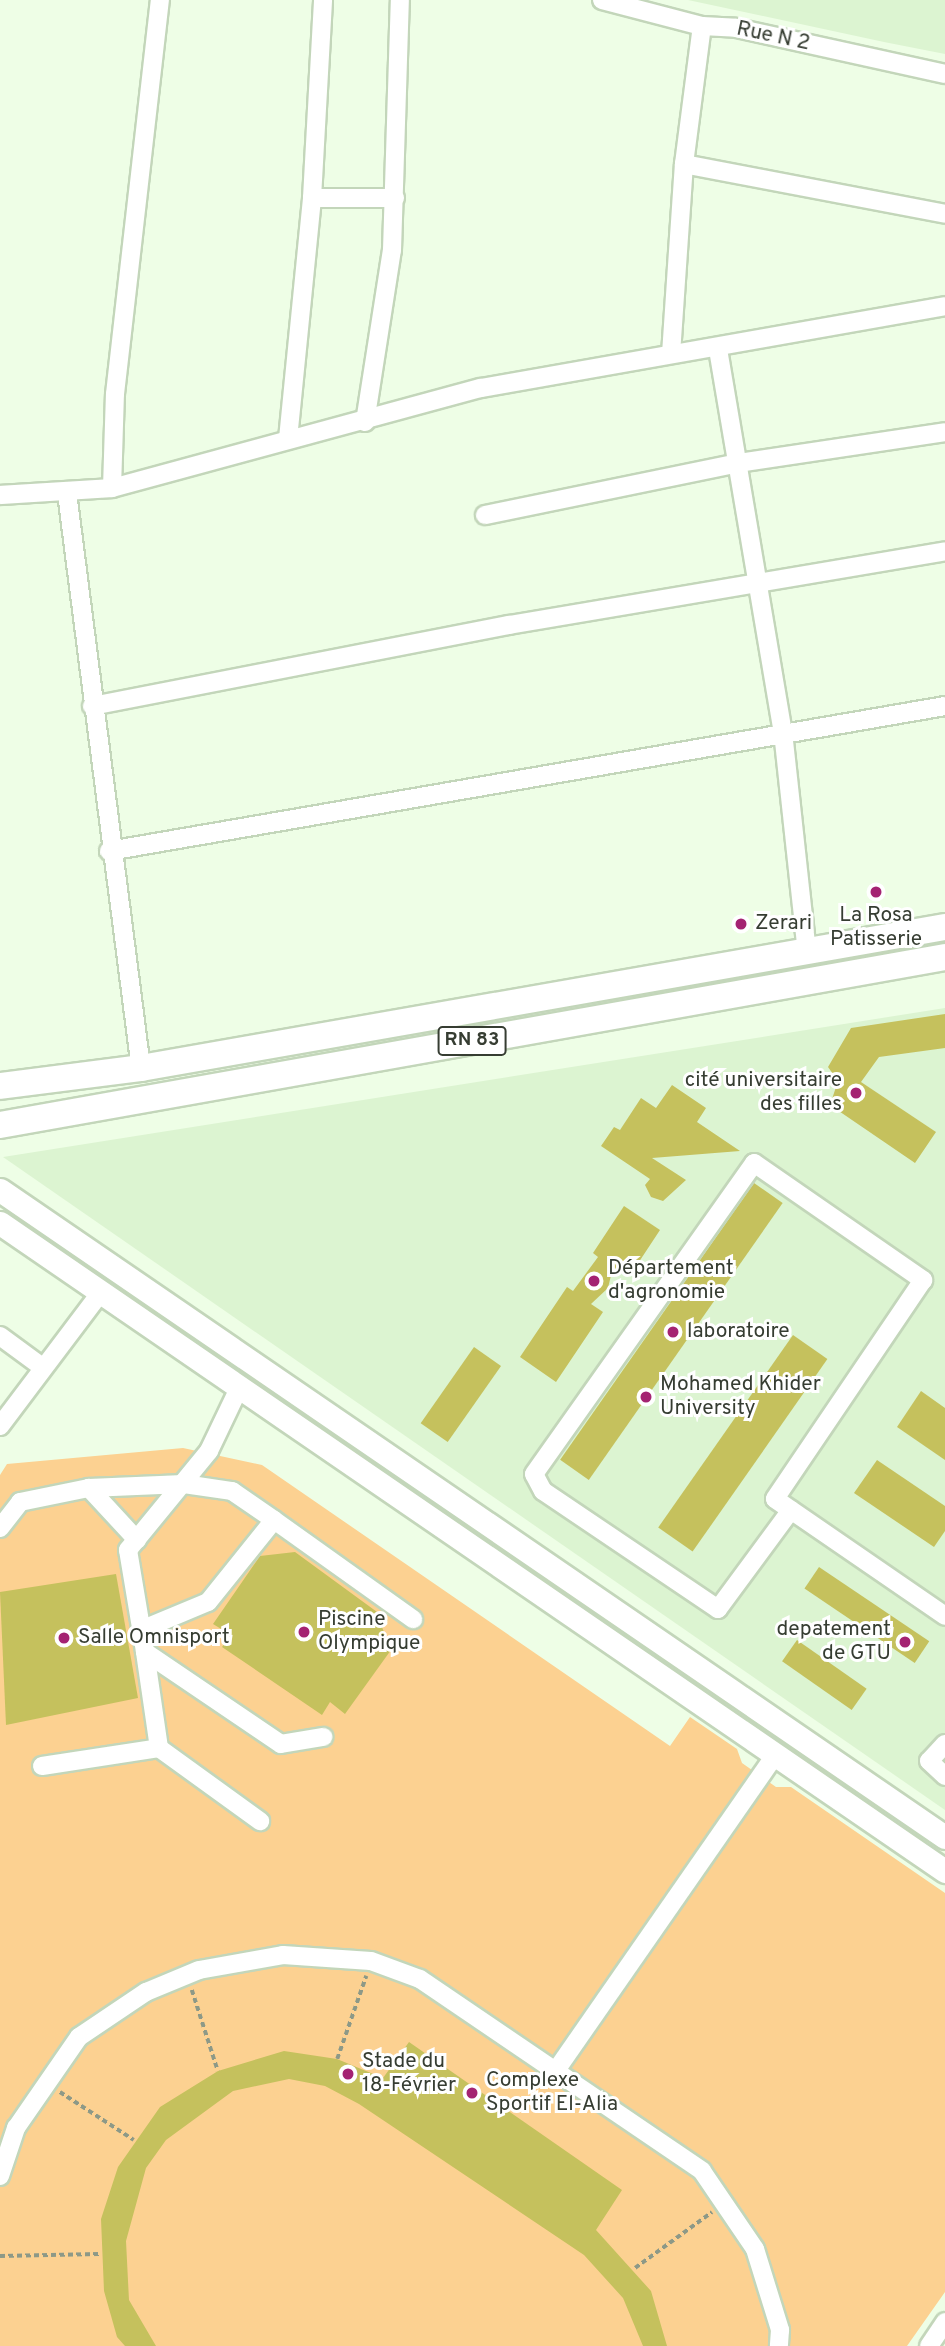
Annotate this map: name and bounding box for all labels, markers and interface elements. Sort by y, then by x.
street label: Rue N 2 [734,17,812,57]
marker: La Rosa Patisserie [868,884,884,900]
place label: La Rosa Patisserie [830,903,922,953]
place label: Zerari [755,911,812,937]
marker: Zerari [733,916,749,932]
road number: RN 83 [437,1026,507,1056]
place label: cité universitaire des filles [685,1068,842,1118]
marker: cité universitaire des filles [848,1085,864,1101]
place label: Département d'agronomie [608,1256,734,1306]
marker: Département d'agronomie [586,1273,602,1289]
place label: laboratoire [687,1319,790,1345]
marker: laboratoire [665,1324,681,1340]
place label: Mohamed Khider University [660,1372,821,1422]
marker: Mohamed Khider University [638,1389,654,1405]
place label: Piscine Olympique [318,1607,420,1657]
place label: depatement de GTU [777,1617,891,1667]
marker: Piscine Olympique [296,1624,312,1640]
place label: Salle Omnisport [78,1625,230,1651]
marker: Salle Omnisport [56,1630,72,1646]
marker: depatement de GTU [897,1634,913,1650]
place label: Stade du 18-Février [362,2049,456,2099]
marker: Stade du 18-Février [340,2066,356,2082]
place label: Complexe Sportif El-Alia [486,2068,618,2118]
marker: Complexe Sportif El-Alia [464,2085,480,2101]

